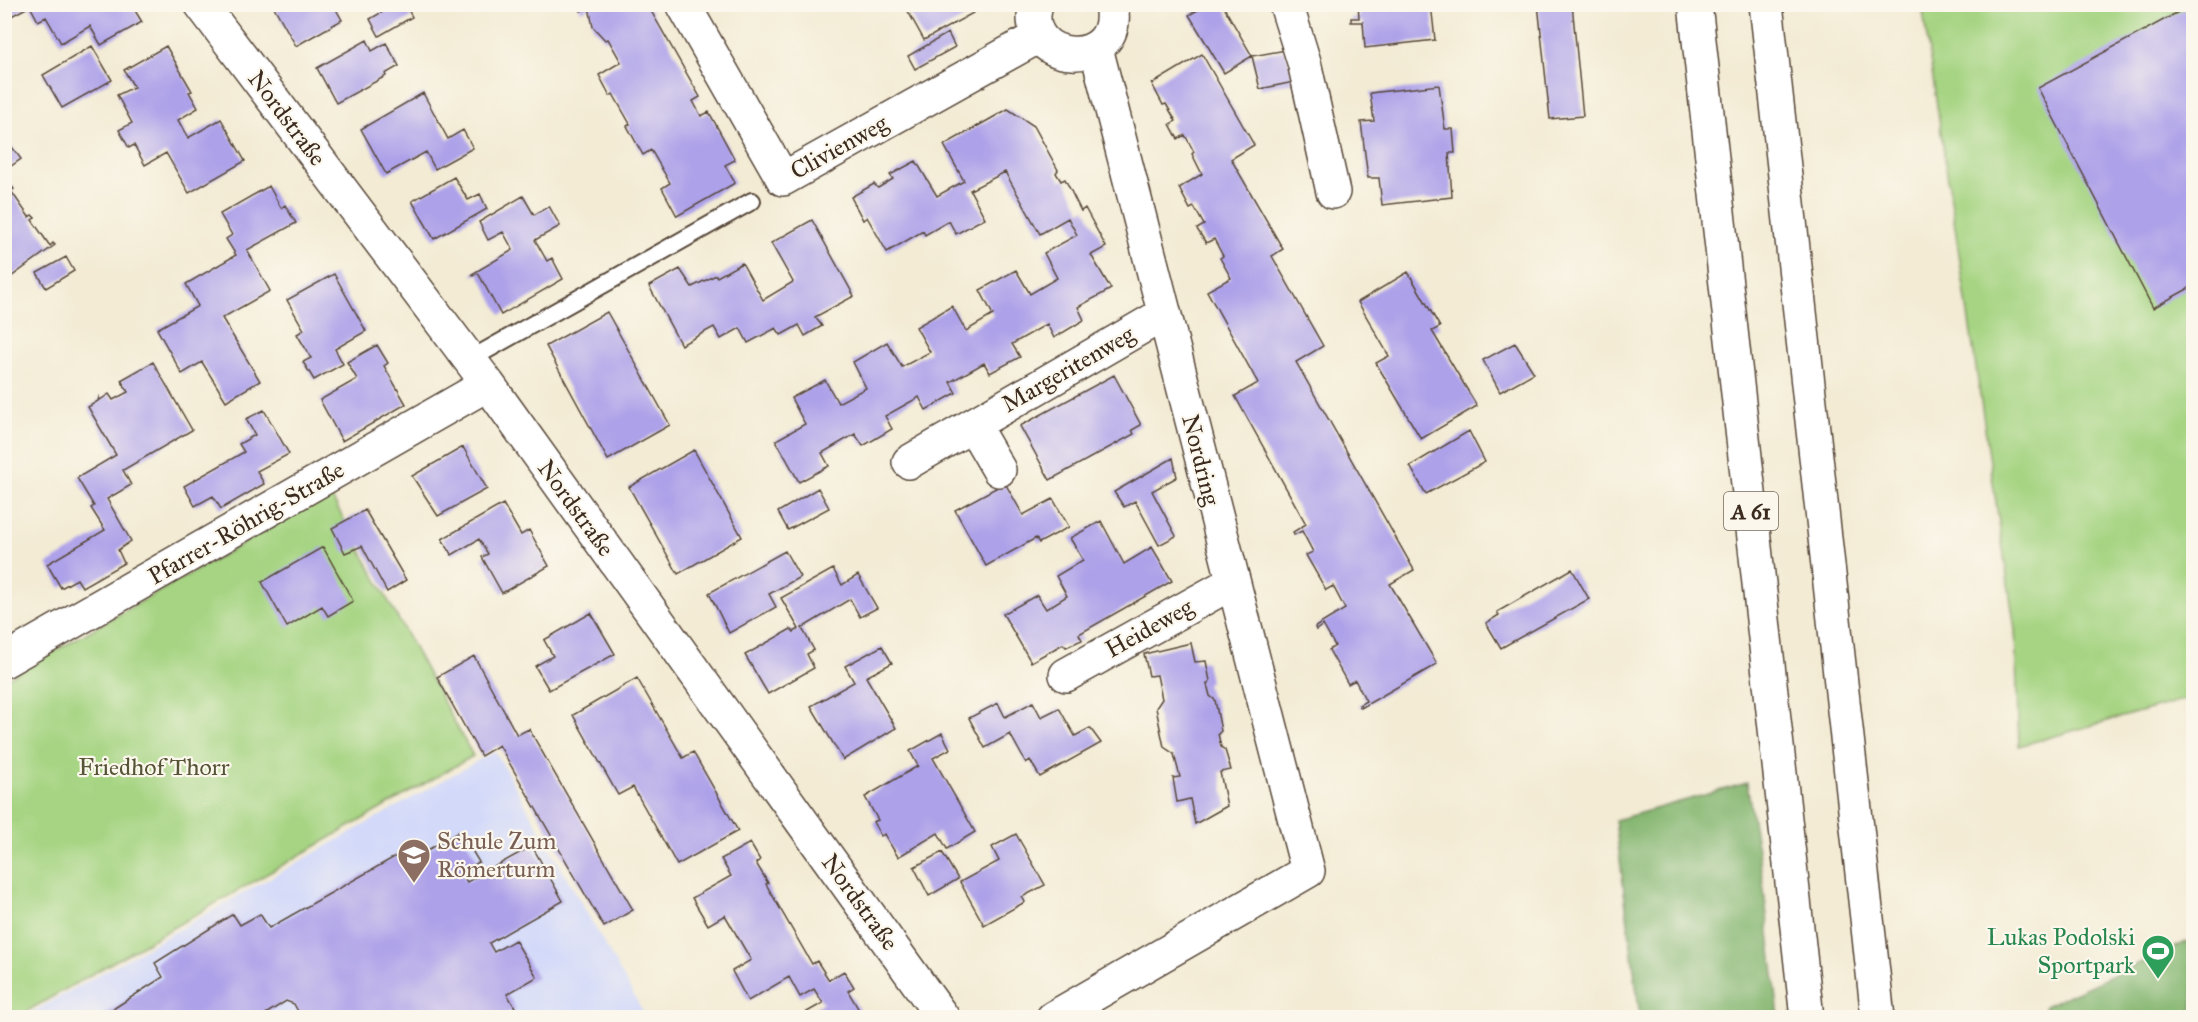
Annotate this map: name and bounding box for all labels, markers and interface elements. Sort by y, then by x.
street label: Nordstraße [241,64,333,172]
street label: Clivienweg [785,108,894,186]
street label: Margeritenweg [996,318,1140,419]
street label: Nordring [1175,411,1227,509]
street label: Nordstraße [531,454,621,562]
street label: Pfarrer-Röhrig-Straße [143,455,349,591]
road number: A 61 [1724,492,1778,530]
street label: Heideweg [1100,591,1199,664]
park label: Friedhof Thorr [78,752,230,782]
place label: Schule Zum Römerturm [437,826,556,884]
school or university icon: Schule Zum Römerturm [396,837,432,884]
street label: Nordstraße [815,848,905,956]
place label: Lukas Podolski Sportpark [1987,922,2136,980]
sports icon: Lukas Podolski Sportpark [2140,933,2176,980]

